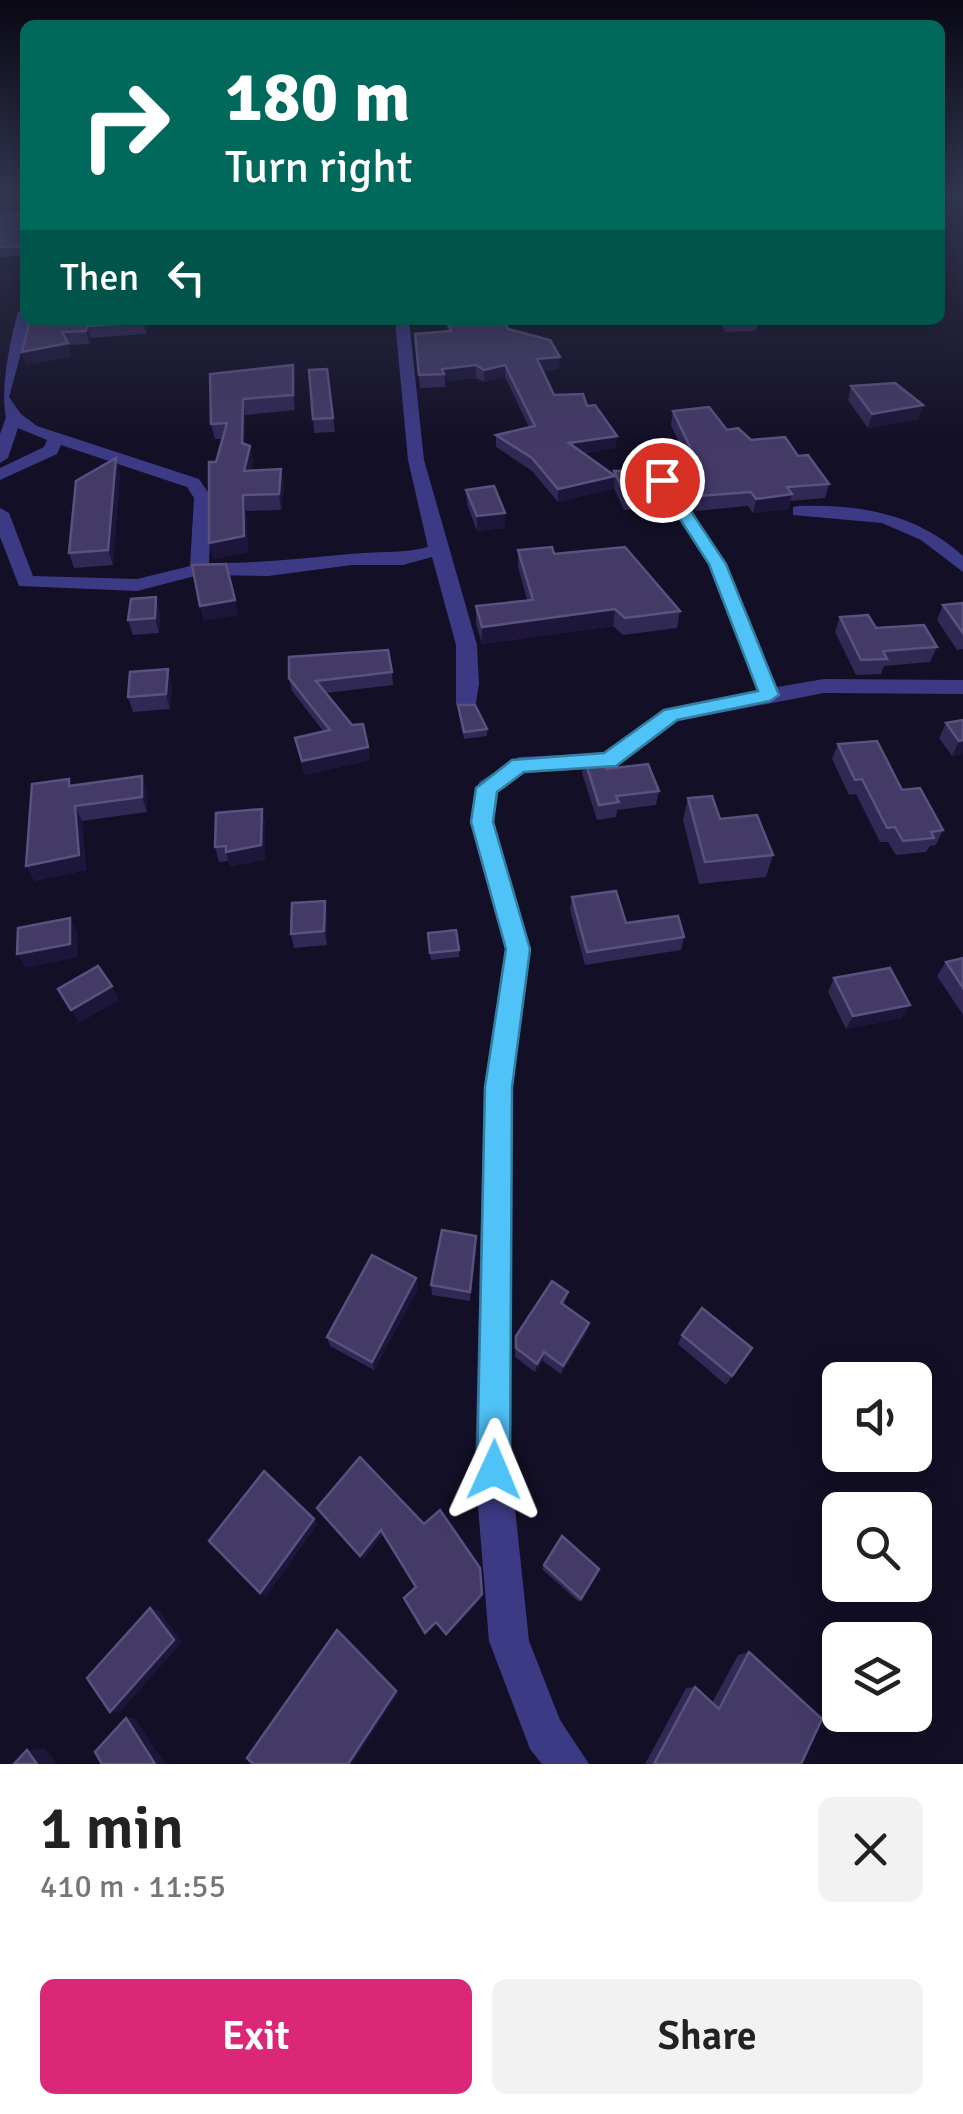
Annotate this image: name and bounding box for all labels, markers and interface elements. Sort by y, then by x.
text: 180 m [225,54,410,140]
icon: right [60,60,190,190]
text: Turn right [225,140,413,195]
icon: left [159,250,214,305]
text: Then [60,254,139,301]
pin [620,438,705,523]
icon: arrive [635,453,690,508]
map controls [822,1362,932,1732]
button: sound [822,1362,932,1472]
position arrow [442,1418,546,1522]
button: search [822,1492,932,1602]
button: layers [822,1622,932,1732]
text: 1 min [40,1792,184,1866]
button: close [818,1797,923,1902]
text: 410 m · 11:55 [40,1867,226,1906]
button: Exit [40,1979,472,2094]
button: Share [492,1979,923,2094]

